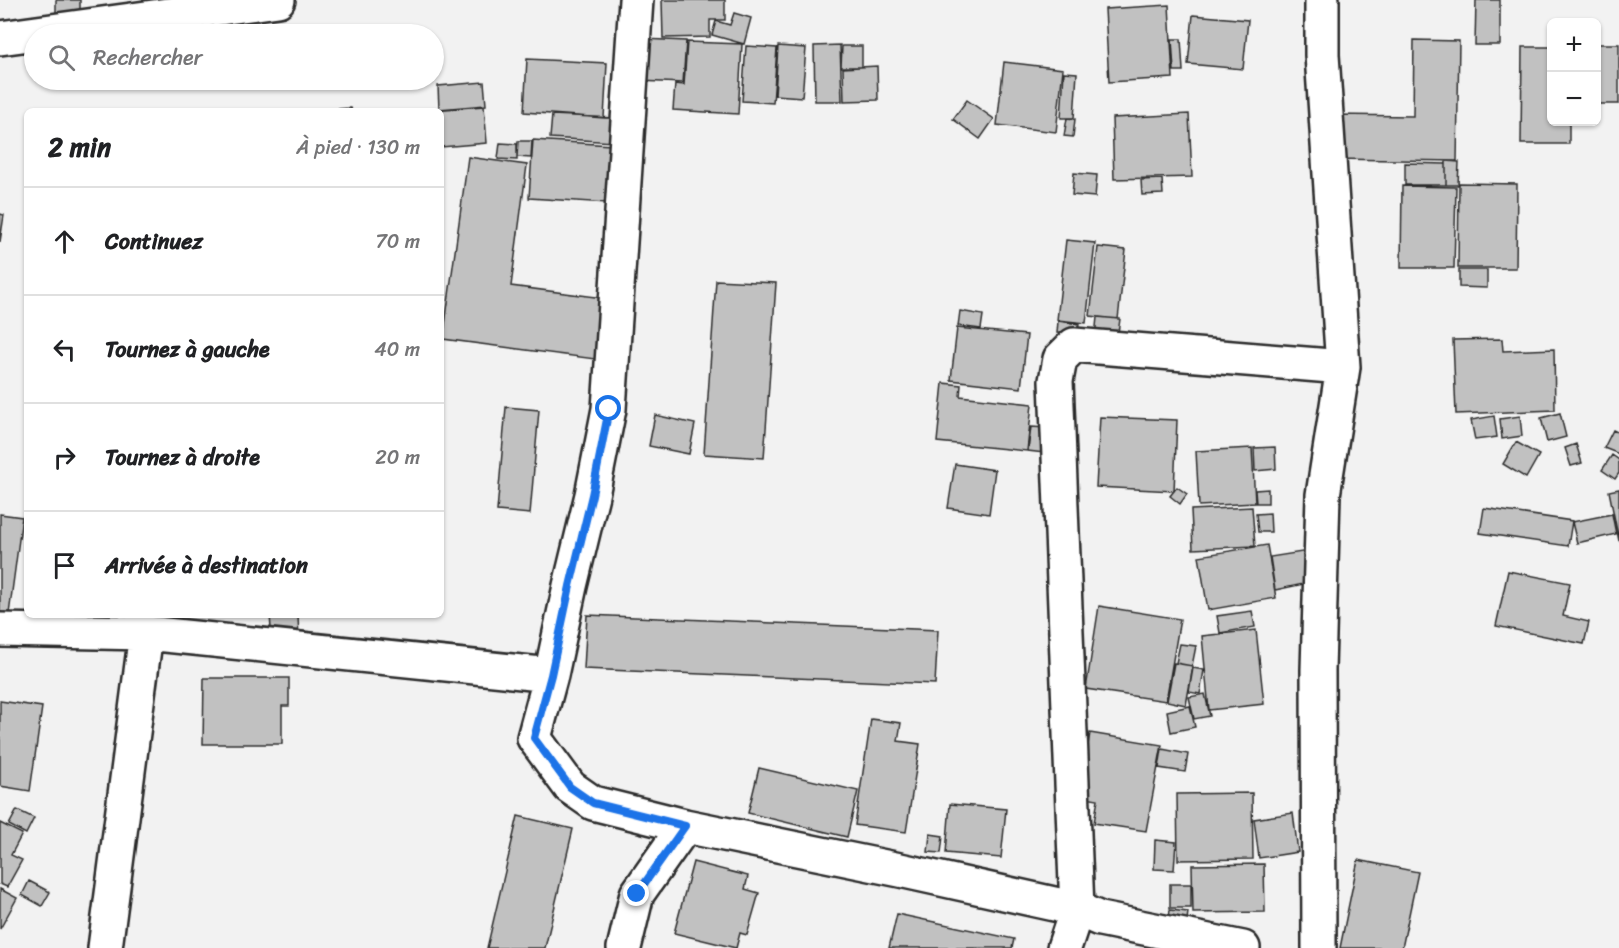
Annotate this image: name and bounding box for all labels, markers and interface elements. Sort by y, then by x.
map controls [1547,18,1601,126]
button: + [1547,18,1601,72]
search box [24,24,444,90]
text: Rechercher [93,38,203,77]
icon: search [45,41,78,74]
button: − [1547,72,1601,126]
text: 2 min [48,124,111,170]
text: À pied · 130 m [296,130,420,165]
text: Continuez [105,222,203,261]
text: 70 m [375,224,420,259]
icon: ahead [48,225,81,258]
text: Tournez à gauche [105,330,270,369]
text: 40 m [374,332,420,367]
icon: left [48,333,81,366]
route start [595,395,621,421]
text: Tournez à droite [105,438,260,477]
text: 20 m [375,440,420,475]
icon: right [48,441,81,474]
text: Arrivée à destination [105,546,308,585]
icon: arrive [48,549,81,582]
route end [623,880,649,906]

